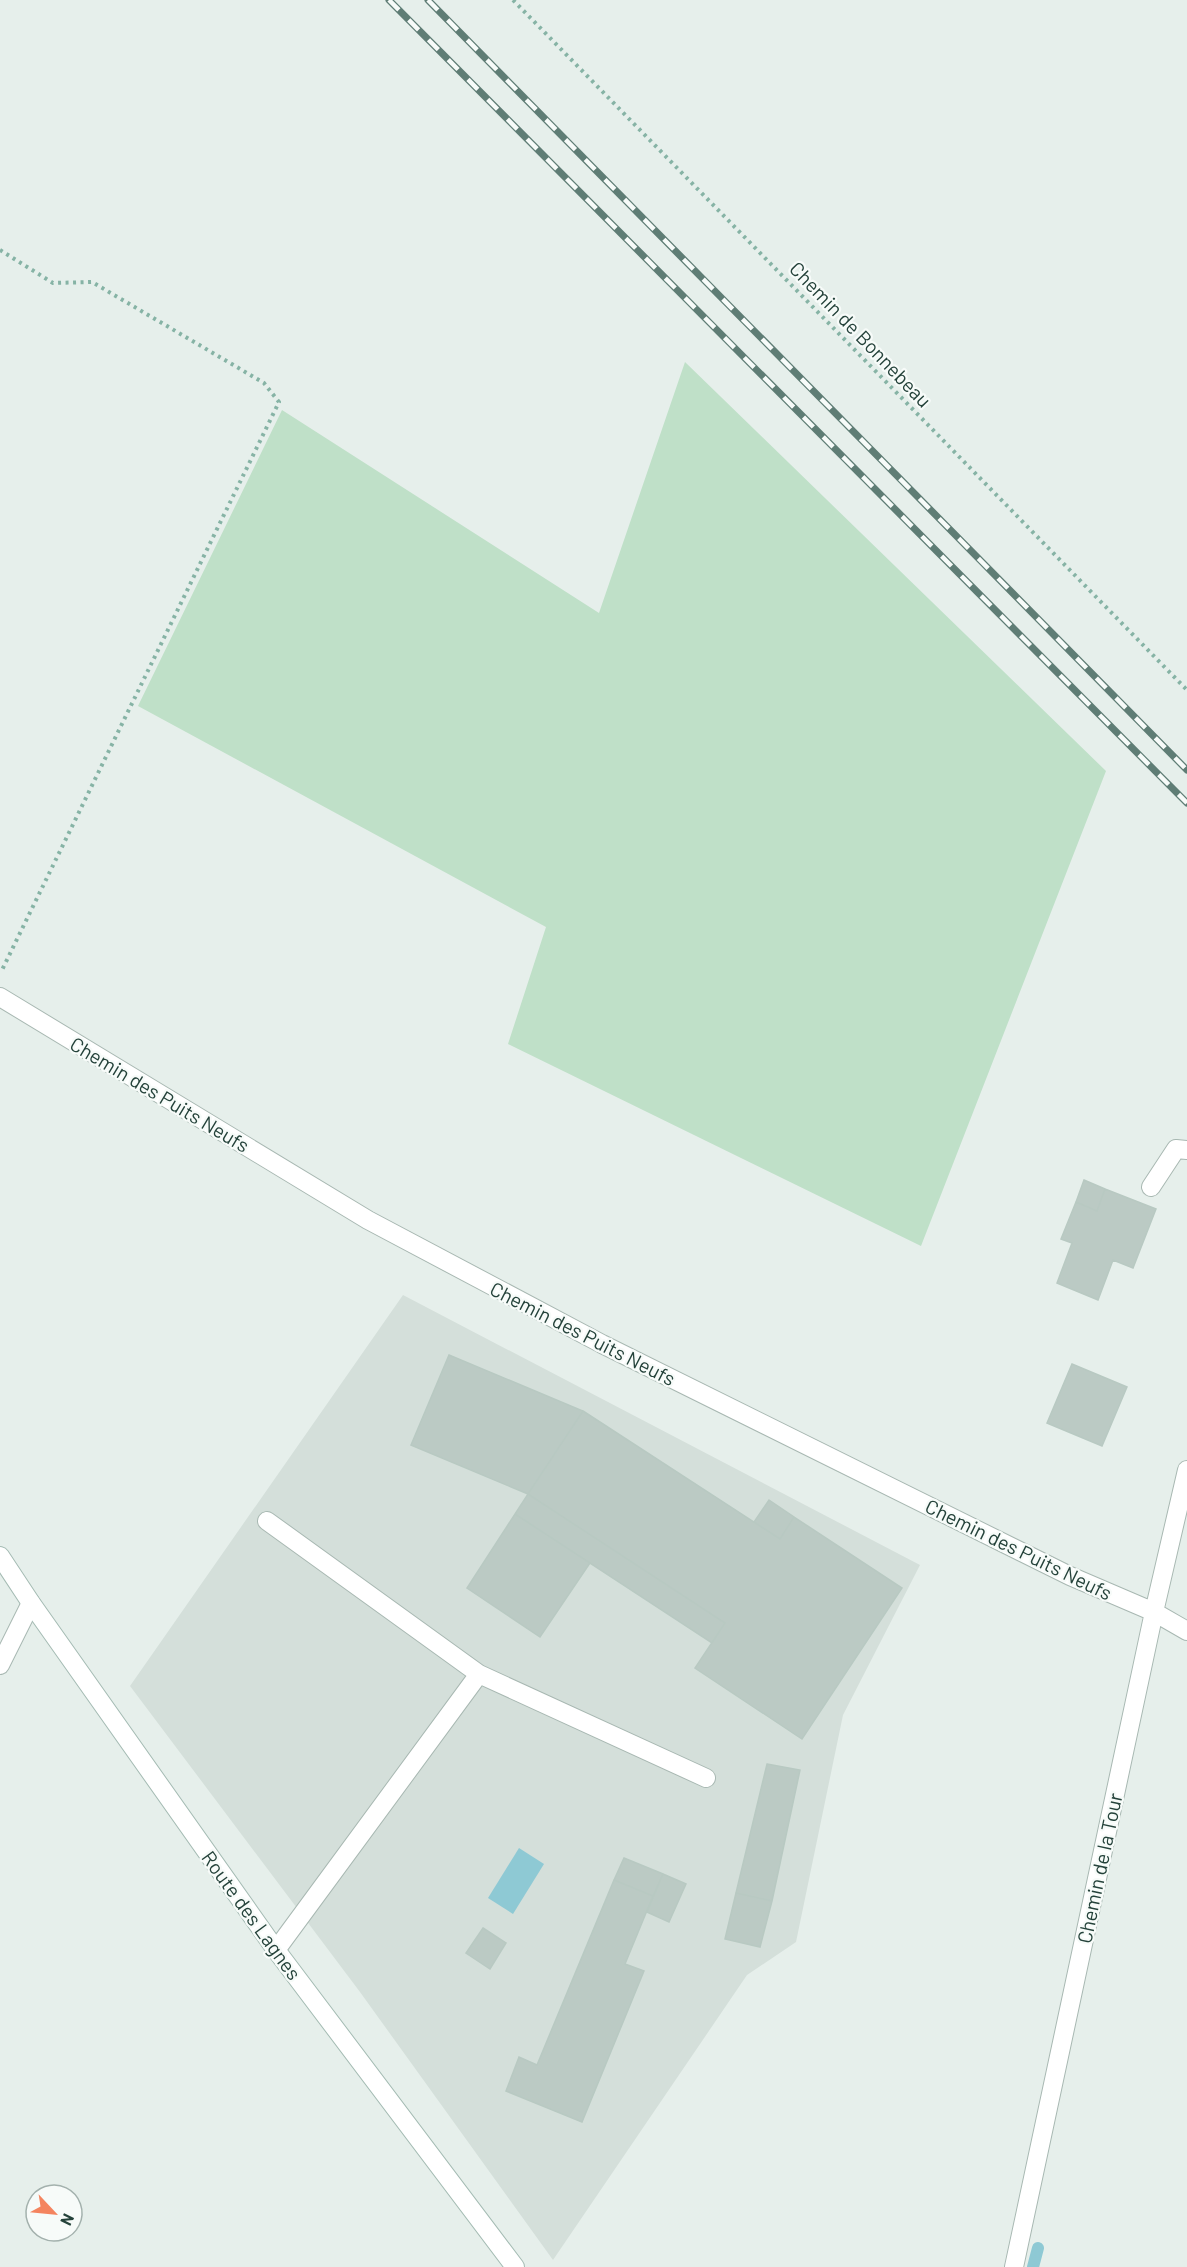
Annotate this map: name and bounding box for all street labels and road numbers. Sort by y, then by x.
street label: Chemin de Bonnebeau [785,256,937,412]
street label: Chemin des Puits Neufs [66,1031,254,1157]
street label: Chemin des Puits Neufs [486,1276,680,1390]
street label: Chemin des Puits Neufs [922,1493,1116,1605]
street label: Chemin de la Tour [1071,1791,1127,1945]
street label: Route des Lagnes [197,1846,307,1984]

